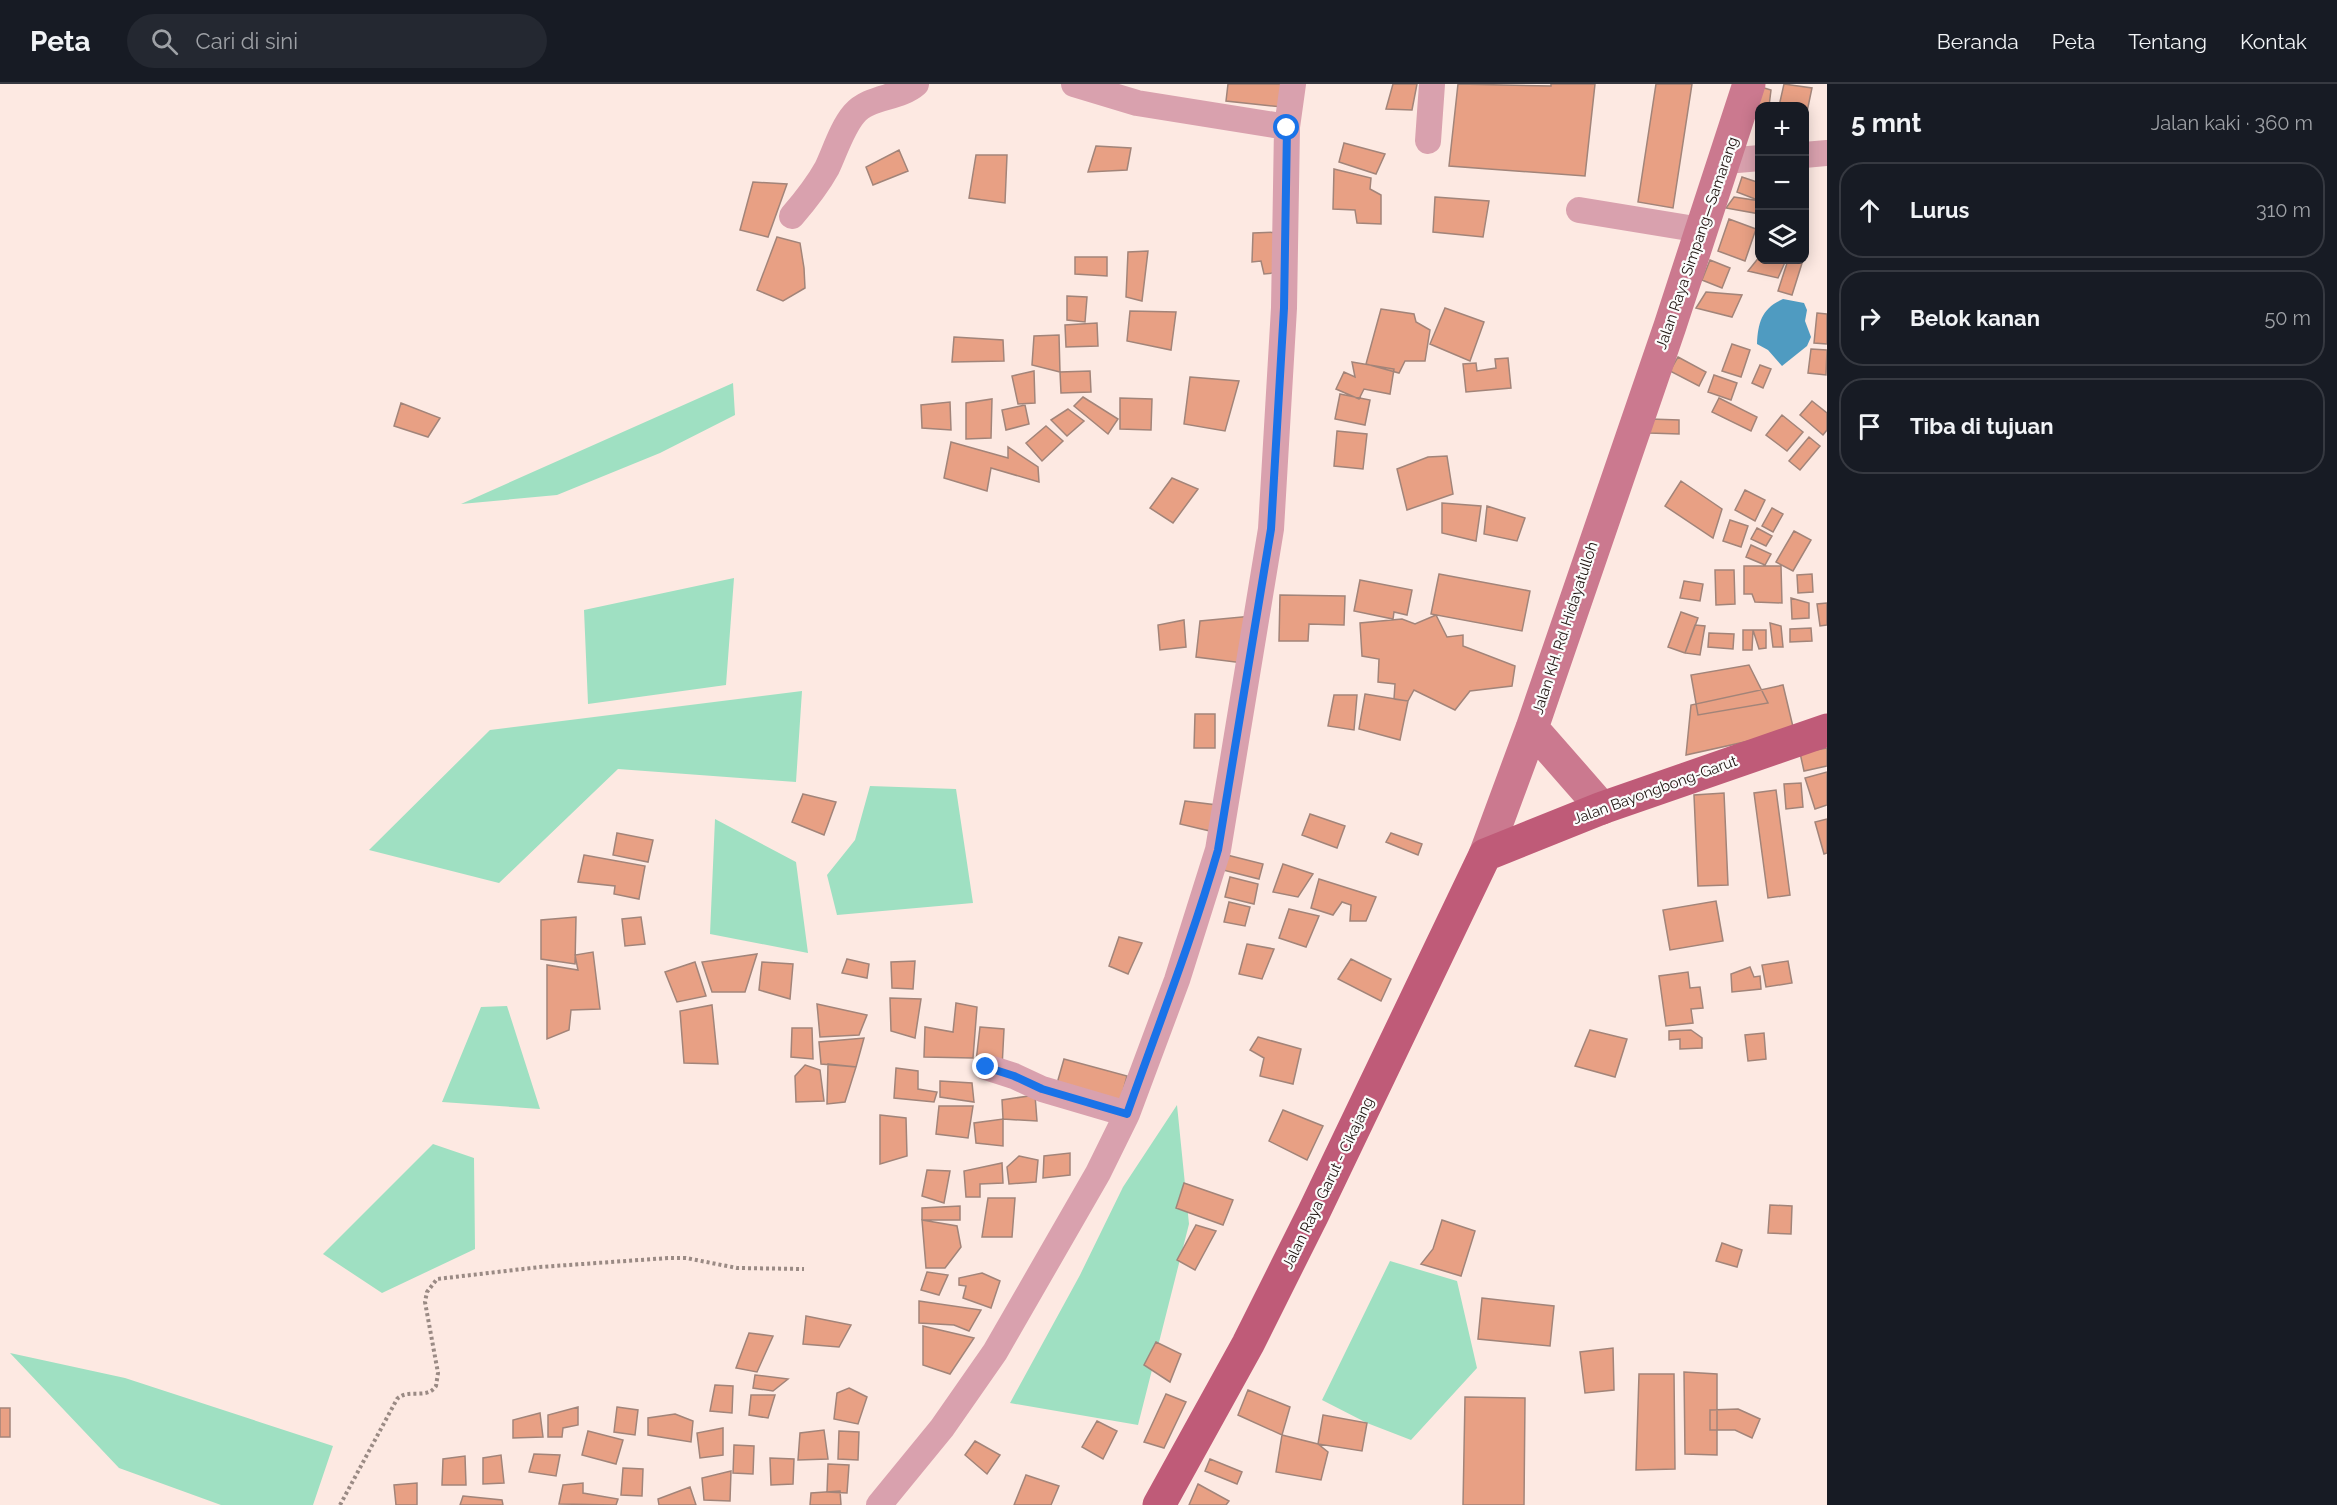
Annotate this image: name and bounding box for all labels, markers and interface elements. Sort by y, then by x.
search box [127,14,547,68]
text: Peta [30,25,91,58]
icon: search [148,25,181,58]
text: Cari di sini [196,28,298,54]
text: Beranda [1937,29,2019,54]
text: Peta [2052,29,2095,54]
text: Tentang [2128,29,2207,54]
text: Kontak [2240,29,2307,54]
map controls [1755,102,1809,264]
button: + [1755,102,1809,156]
text: 5 mnt [1851,108,1921,138]
text: Jalan kaki · 360 m [2151,111,2313,135]
route start [1273,114,1299,140]
street label: Jalan Raya Simpang—Samarang [1652,134,1742,352]
button: − [1755,156,1809,210]
icon: ahead [1853,194,1886,227]
text: Lurus [1910,197,1969,223]
text: 310 m [2256,198,2311,222]
button: layers [1755,210,1809,264]
icon: right [1853,302,1886,335]
text: Belok kanan [1910,305,2040,331]
text: 50 m [2264,306,2311,330]
icon: arrive [1853,410,1886,443]
text: Tiba di tujuan [1910,413,2053,439]
street label: Jalan KH. Rd. Hidayatulloh [1529,539,1601,717]
street label: Jalan Bayongbong-Garut [1570,752,1740,828]
route end [972,1053,998,1079]
street label: Jalan Raya Garut - Cikajang [1278,1094,1378,1272]

